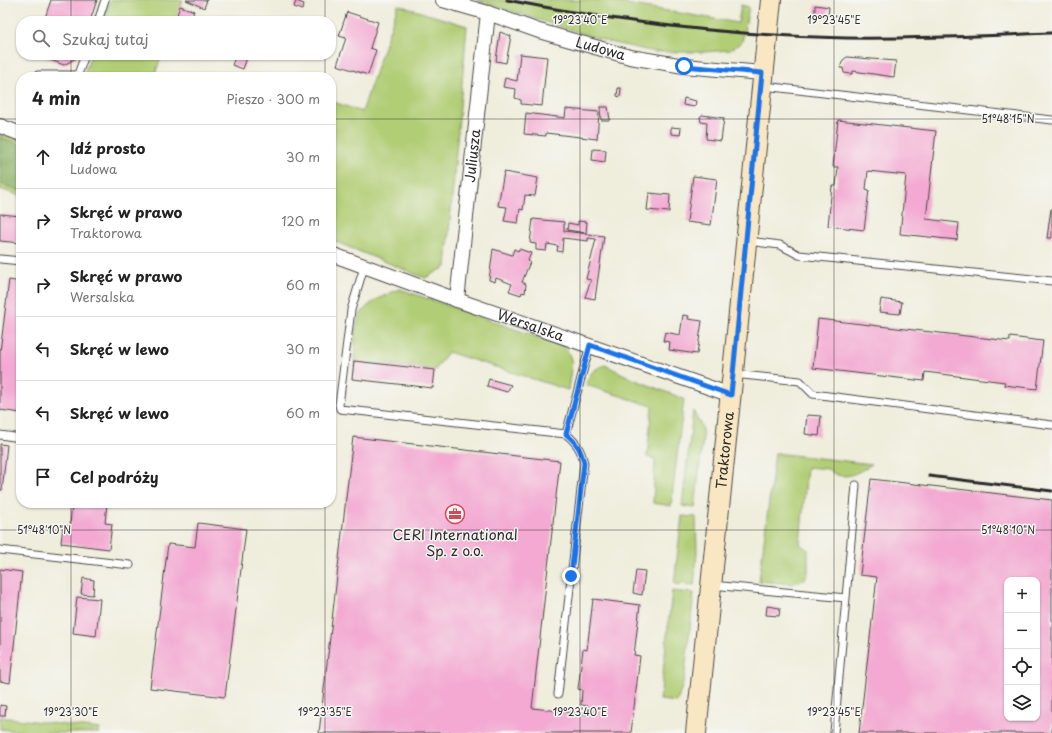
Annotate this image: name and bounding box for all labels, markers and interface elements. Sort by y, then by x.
text: 19°23'40"E [553,12,607,27]
text: 19°23'45"E [807,12,861,27]
search box [16,16,336,60]
icon: search [30,27,52,49]
text: Szukaj tutaj [62,27,149,50]
street label: Ludowa [573,31,628,65]
route start [675,57,693,75]
text: 4 min [32,85,80,111]
text: Pieszo · 300 m [227,89,320,108]
text: 51°48'15"N [981,111,1035,126]
street label: Juliusza [459,128,485,184]
text: Idź prosto [70,136,145,159]
icon: ahead [32,146,54,168]
text: 30 m [286,147,320,166]
text: Ludowa [70,159,117,178]
text: Skręć w prawo [70,200,183,223]
icon: right [32,210,54,232]
text: 120 m [281,211,320,230]
text: Traktorowa [70,223,142,242]
text: Skręć w prawo [70,264,183,287]
icon: right [32,274,54,296]
text: 60 m [286,275,320,294]
text: Wersalska [70,287,134,306]
street label: Wersalska [494,304,567,346]
text: Skręć w lewo [70,337,169,360]
icon: left [32,338,54,360]
text: 30 m [286,339,320,358]
text: Skręć w lewo [70,401,169,424]
icon: left [32,402,54,424]
text: 60 m [286,403,320,422]
street label: Traktorowa [710,411,739,490]
text: Cel podróży [70,465,158,488]
icon: arrive [32,466,54,488]
office icon: CERI International Sp. z o.o. [444,503,466,525]
text: 51°48'10"N [17,522,71,537]
text: 51°48'10"N [981,522,1035,537]
place label: CERI International Sp. z o.o. [392,524,518,561]
route end [562,567,580,585]
map controls [1004,577,1040,721]
button: + [1004,577,1040,613]
button: − [1004,613,1040,649]
button: locate [1004,649,1040,685]
button: layers [1004,685,1040,721]
text: 19°23'30"E [44,704,98,719]
text: 19°23'35"E [298,704,352,719]
text: 19°23'40"E [553,704,607,719]
text: 19°23'45"E [807,704,861,719]

